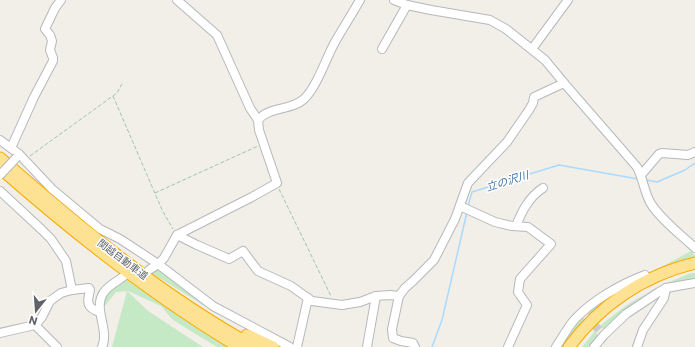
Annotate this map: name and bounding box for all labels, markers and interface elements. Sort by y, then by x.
water label: 立の沢川 [484,168,531,193]
street label: 関越自動車道 [95,236,151,282]
north arrow [16,291,56,331]
text: N [27,314,39,328]

